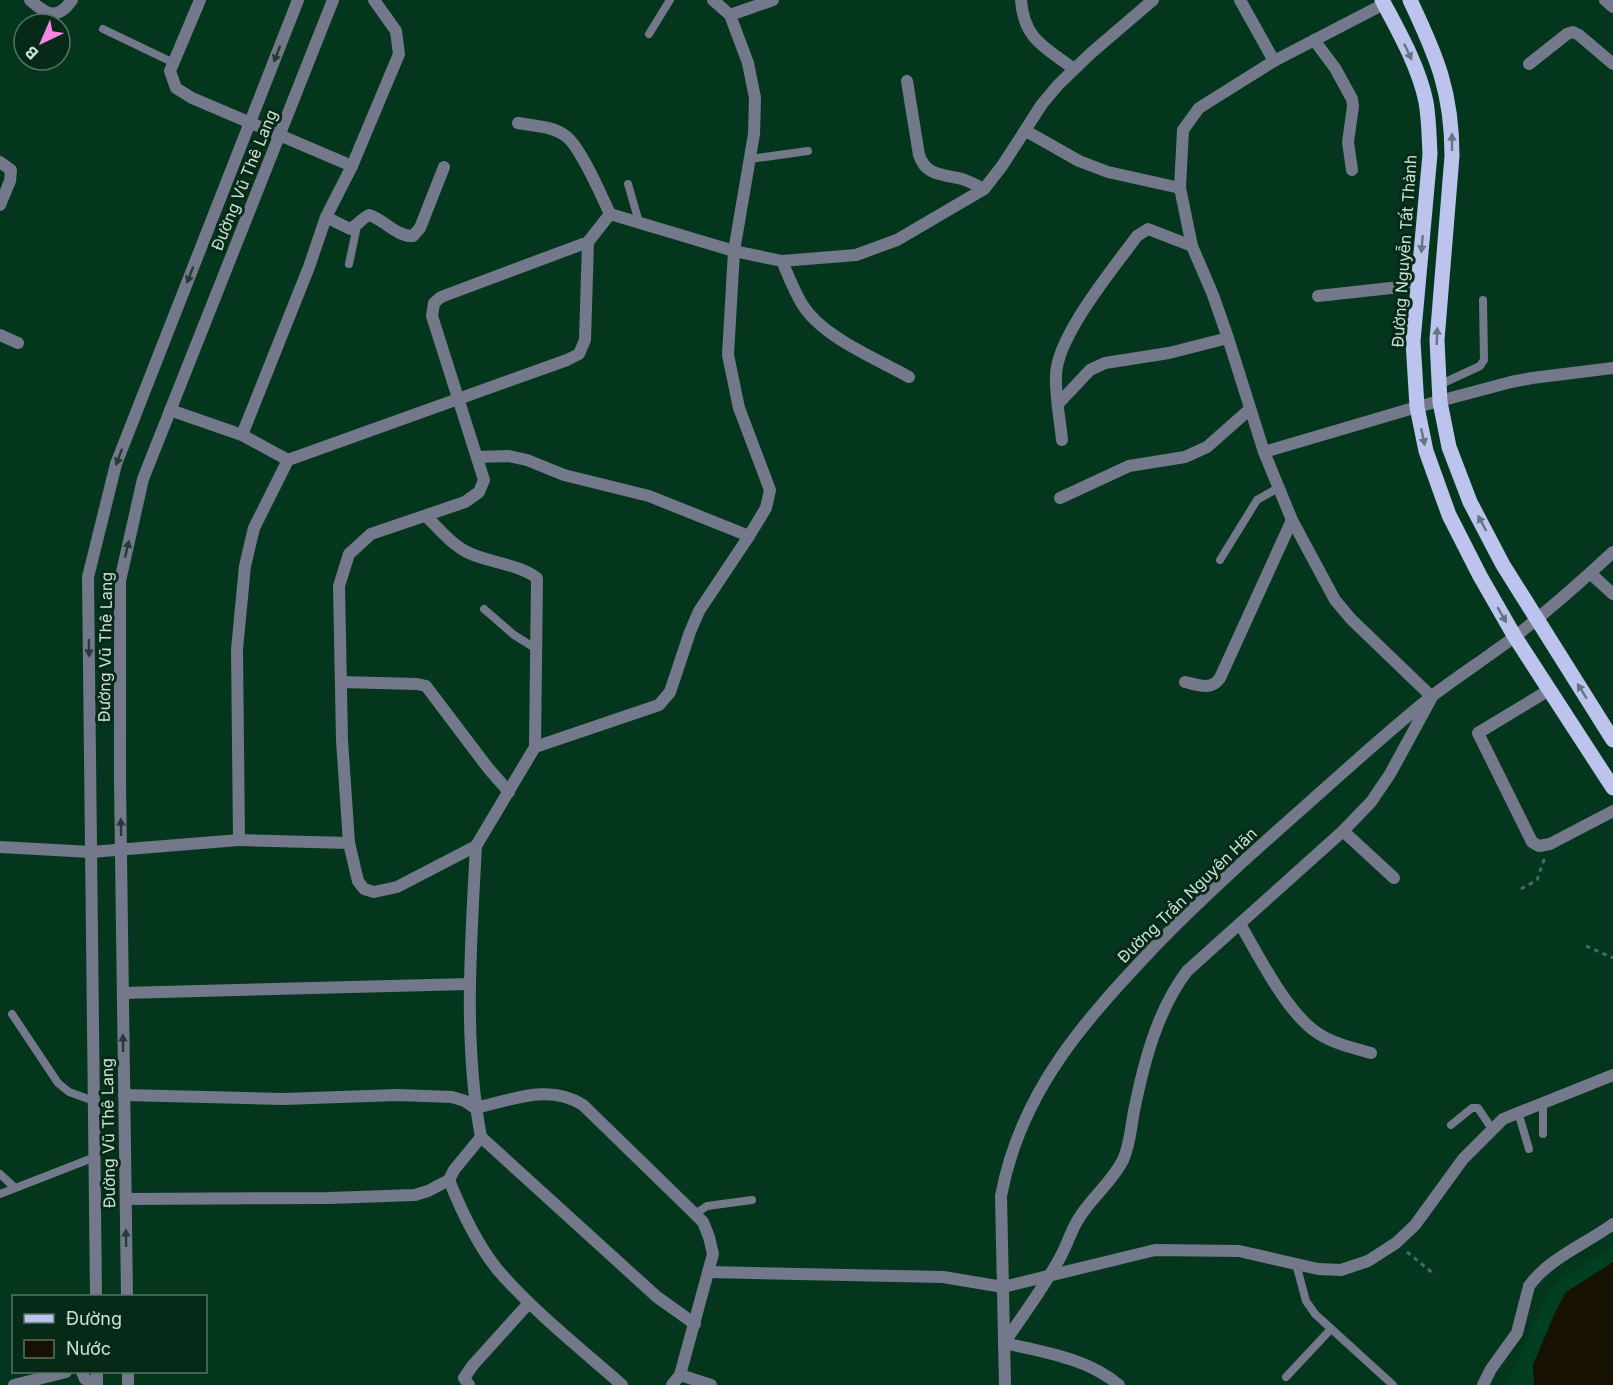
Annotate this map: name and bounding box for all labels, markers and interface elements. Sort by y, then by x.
north arrow [12,12,72,72]
text: B [21,42,42,64]
one-way arrow [1403,44,1412,61]
one-way arrow [272,46,282,64]
street label: Đường Vũ Thê Lang [207,107,281,253]
one-way arrow [1447,132,1457,151]
street label: Đường Nguyễn Tất Thành [1387,154,1421,348]
one-way arrow [1417,234,1427,253]
one-way arrow [185,266,195,284]
one-way arrow [1433,327,1442,346]
one-way arrow [1419,428,1428,447]
one-way arrow [114,448,124,466]
one-way arrow [1477,515,1487,532]
one-way arrow [123,540,133,558]
street label: Đường Vũ Thê Lang [94,572,116,722]
one-way arrow [1497,607,1507,624]
one-way arrow [84,638,93,657]
one-way arrow [1576,683,1587,699]
one-way arrow [116,818,125,837]
street label: Đường Trần Nguyên Hãn [1113,823,1261,967]
one-way arrow [119,1034,128,1053]
street label: Đường Vũ Thê Lang [97,1058,119,1208]
one-way arrow [121,1229,131,1248]
legend [12,1295,207,1373]
text: Đường [66,1308,122,1329]
text: Nước [66,1338,111,1359]

